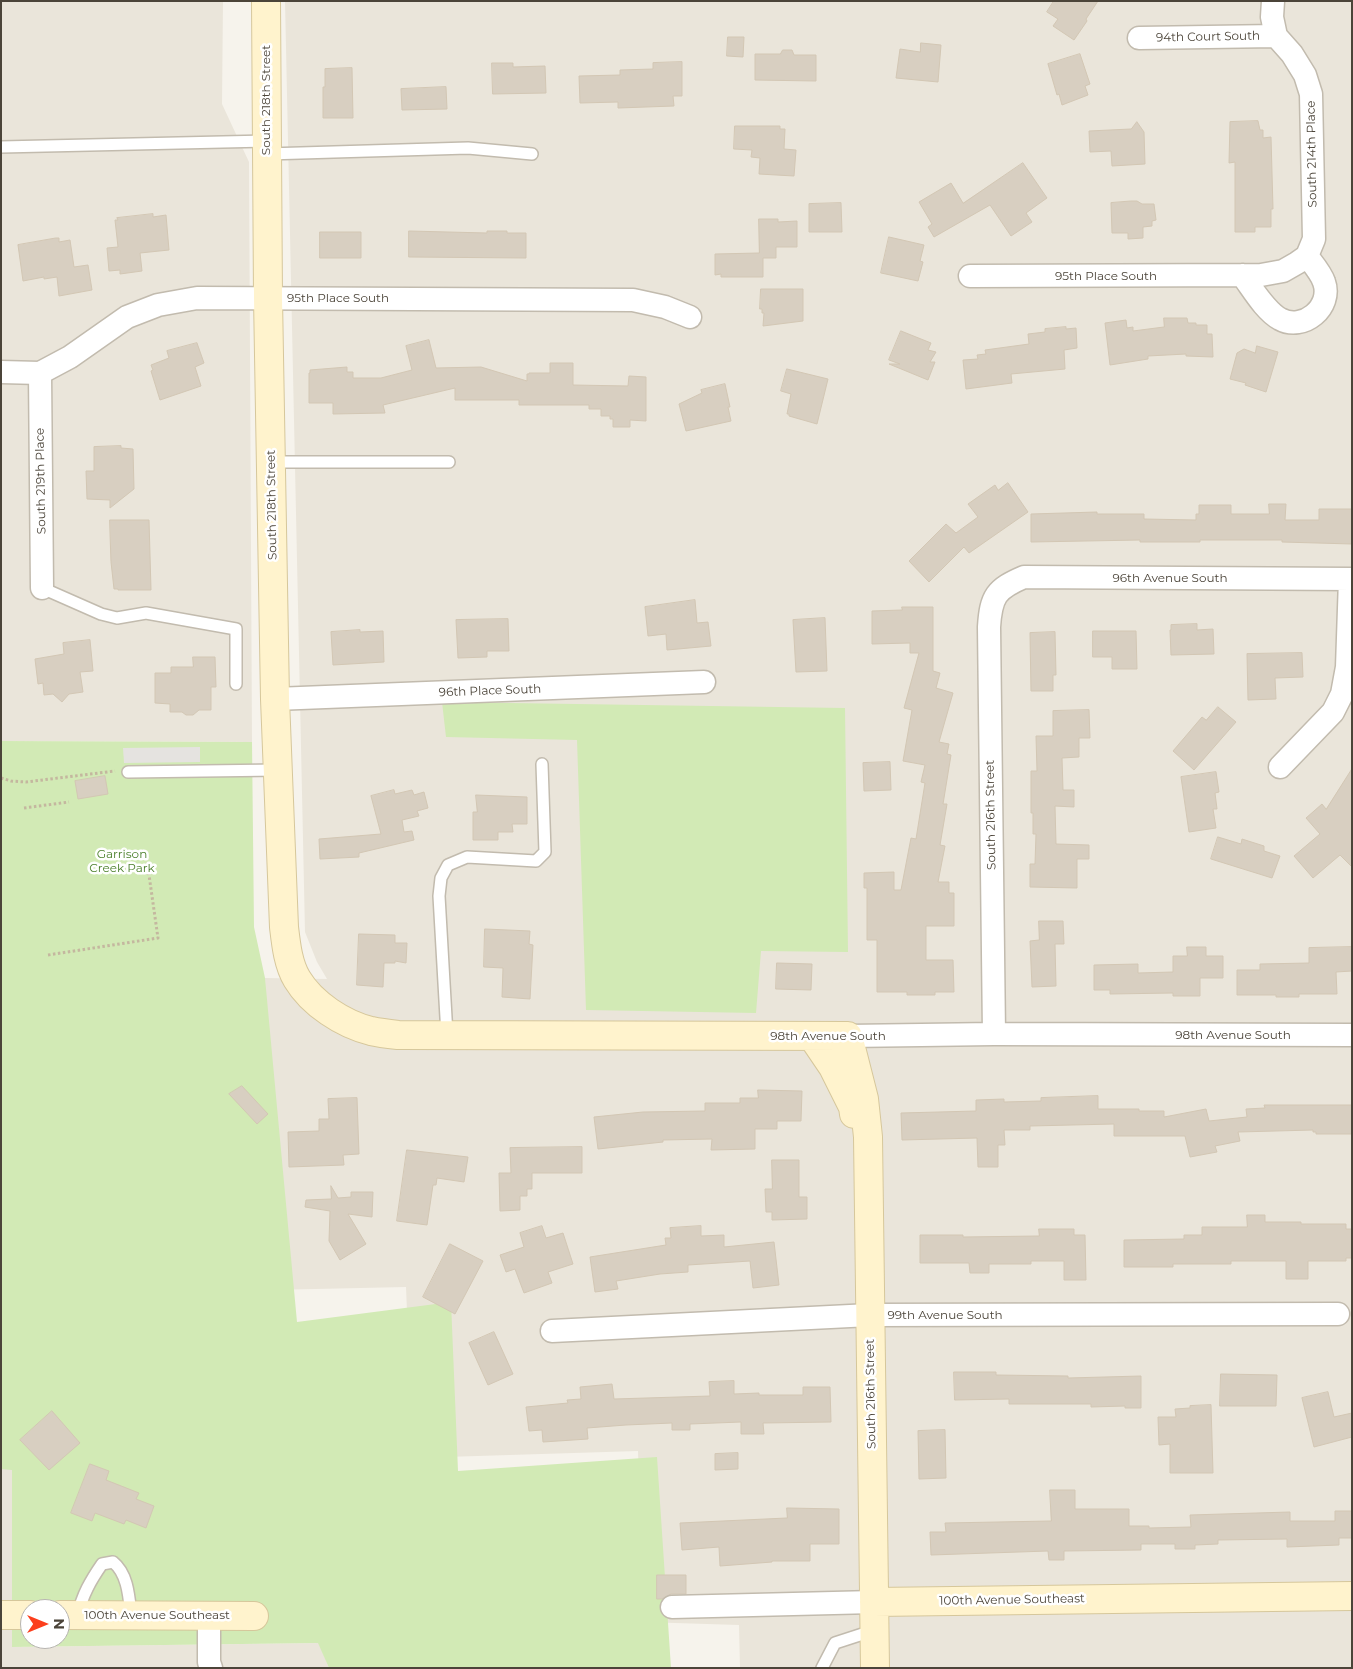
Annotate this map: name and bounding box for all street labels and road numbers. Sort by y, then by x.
street label: 94th Court South [1156,29,1260,45]
street label: South 218th Street [259,45,273,155]
street label: South 214th Place [1304,100,1320,208]
street label: 95th Place South [1055,269,1157,283]
street label: 95th Place South [287,291,389,305]
street label: South 219th Place [33,428,49,534]
street label: South 218th Street [264,450,280,560]
street label: 96th Avenue South [1112,571,1228,585]
street label: 96th Place South [438,682,542,700]
street label: South 216th Street [983,760,999,870]
street label: 98th Avenue South [1175,1028,1291,1042]
street label: 98th Avenue South [770,1029,886,1043]
street label: 99th Avenue South [887,1308,1003,1322]
street label: South 216th Street [863,1339,879,1449]
street label: 100th Avenue Southeast [939,1592,1085,1608]
street label: 100th Avenue Southeast [84,1608,230,1622]

